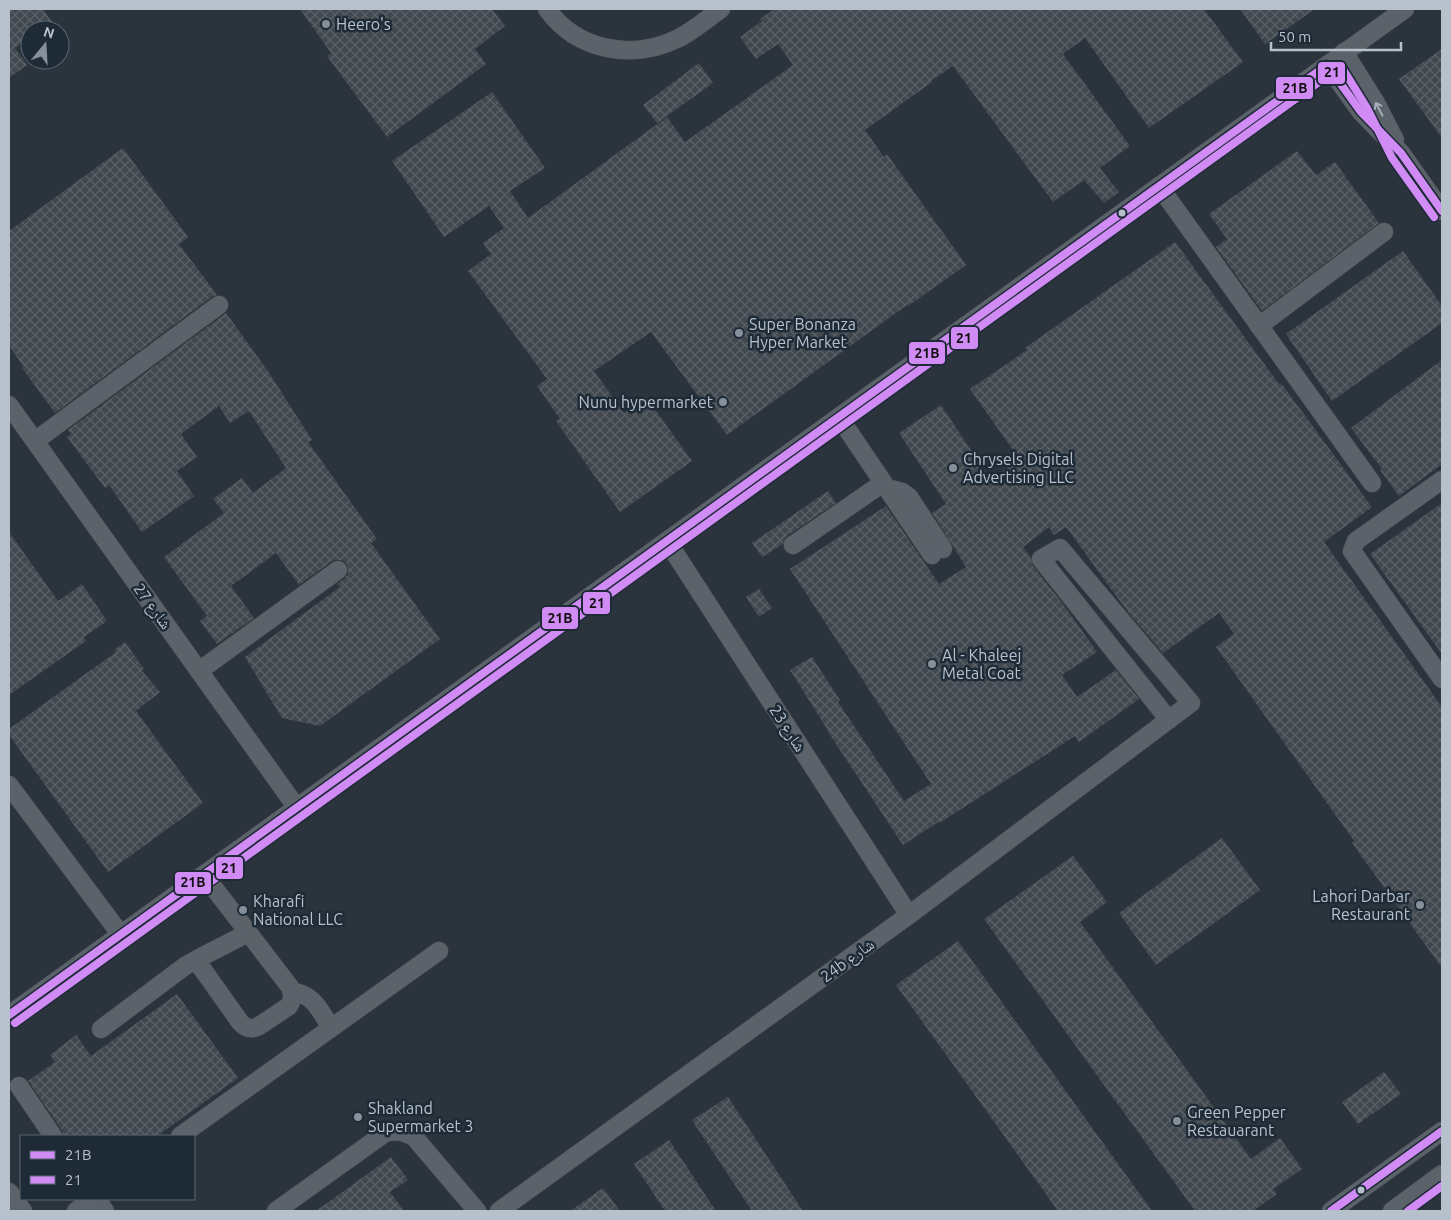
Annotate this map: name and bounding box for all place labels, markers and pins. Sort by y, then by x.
place label: Heero's [336,15,391,33]
marker: Heero's [320,18,332,30]
unlabelled marker [1117,208,1127,218]
place label: Super Bonanza Hyper Market [749,315,856,351]
marker: Super Bonanza Hyper Market [733,327,745,339]
place label: Nunu hypermarket [579,393,714,411]
marker: Nunu hypermarket [717,396,729,408]
place label: Chrysels Digital Advertising LLC [963,450,1074,486]
marker: Chrysels Digital Advertising LLC [947,462,959,474]
place label: Al - Khaleej Metal Coat [942,646,1021,682]
marker: Al - Khaleej Metal Coat [926,658,938,670]
place label: Lahori Darbar Restaurant [1312,887,1411,923]
place label: Kharafi National LLC [253,892,343,928]
marker: Lahori Darbar Restaurant [1414,899,1426,911]
marker: Kharafi National LLC [237,904,249,916]
place label: Shakland Supermarket 3 [368,1099,474,1135]
place label: Green Pepper Restauarant [1187,1103,1286,1139]
marker: Shakland Supermarket 3 [352,1111,364,1123]
marker: Green Pepper Restauarant [1171,1115,1183,1127]
unlabelled marker [1356,1185,1366,1195]

